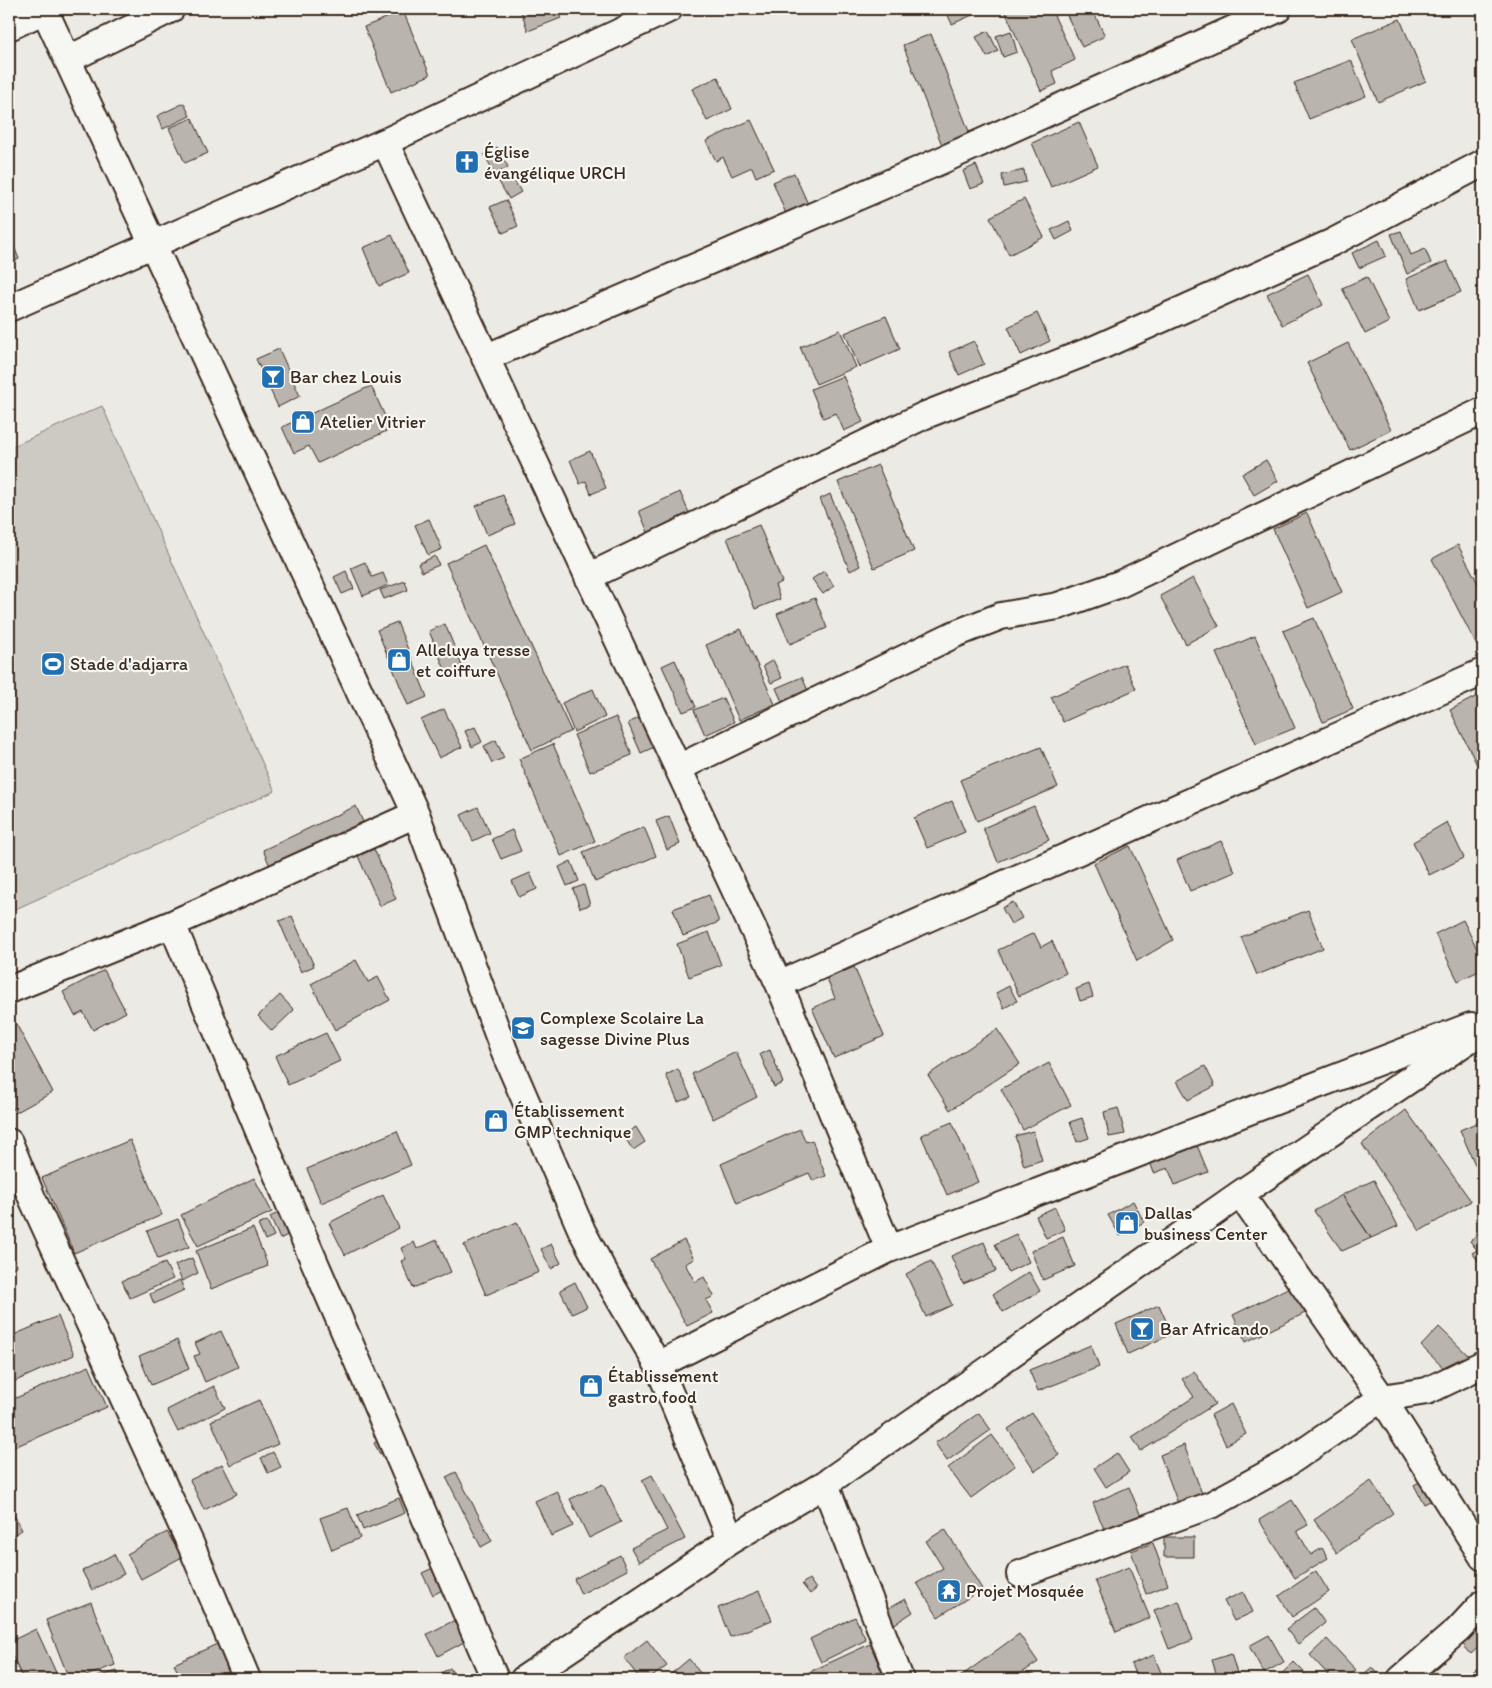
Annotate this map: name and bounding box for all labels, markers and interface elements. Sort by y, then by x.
place label: Église évangélique URCH [484,141,626,184]
church icon: Église évangélique URCH [454,149,480,175]
bar icon: Bar chez Louis [260,364,286,390]
place label: Bar chez Louis [290,366,402,388]
shop icon: Atelier Vitrier [290,409,316,435]
place label: Atelier Vitrier [320,411,426,433]
place label: Alleluya tresse et coiffure [416,639,530,682]
shop icon: Alleluya tresse et coiffure [386,647,412,673]
sports icon: Stade d'adjarra [40,651,66,677]
place label: Stade d'adjarra [70,653,188,675]
place label: Complexe Scolaire La sagesse Divine Plus [540,1007,704,1050]
school or university icon: Complexe Scolaire La sagesse Divine Plus [510,1015,536,1041]
place label: Établissement GMP technique [514,1100,631,1143]
shop icon: Établissement GMP technique [483,1108,509,1134]
place label: Dallas business Center [1144,1202,1268,1245]
shop icon: Dallas business Center [1114,1210,1140,1236]
bar icon: Bar Africando [1129,1316,1155,1342]
place label: Bar Africando [1160,1318,1269,1340]
place label: Établissement gastro food [608,1365,719,1408]
shop icon: Établissement gastro food [578,1373,604,1399]
temple icon: Projet Mosquée [936,1578,962,1604]
place label: Projet Mosquée [966,1580,1084,1602]

